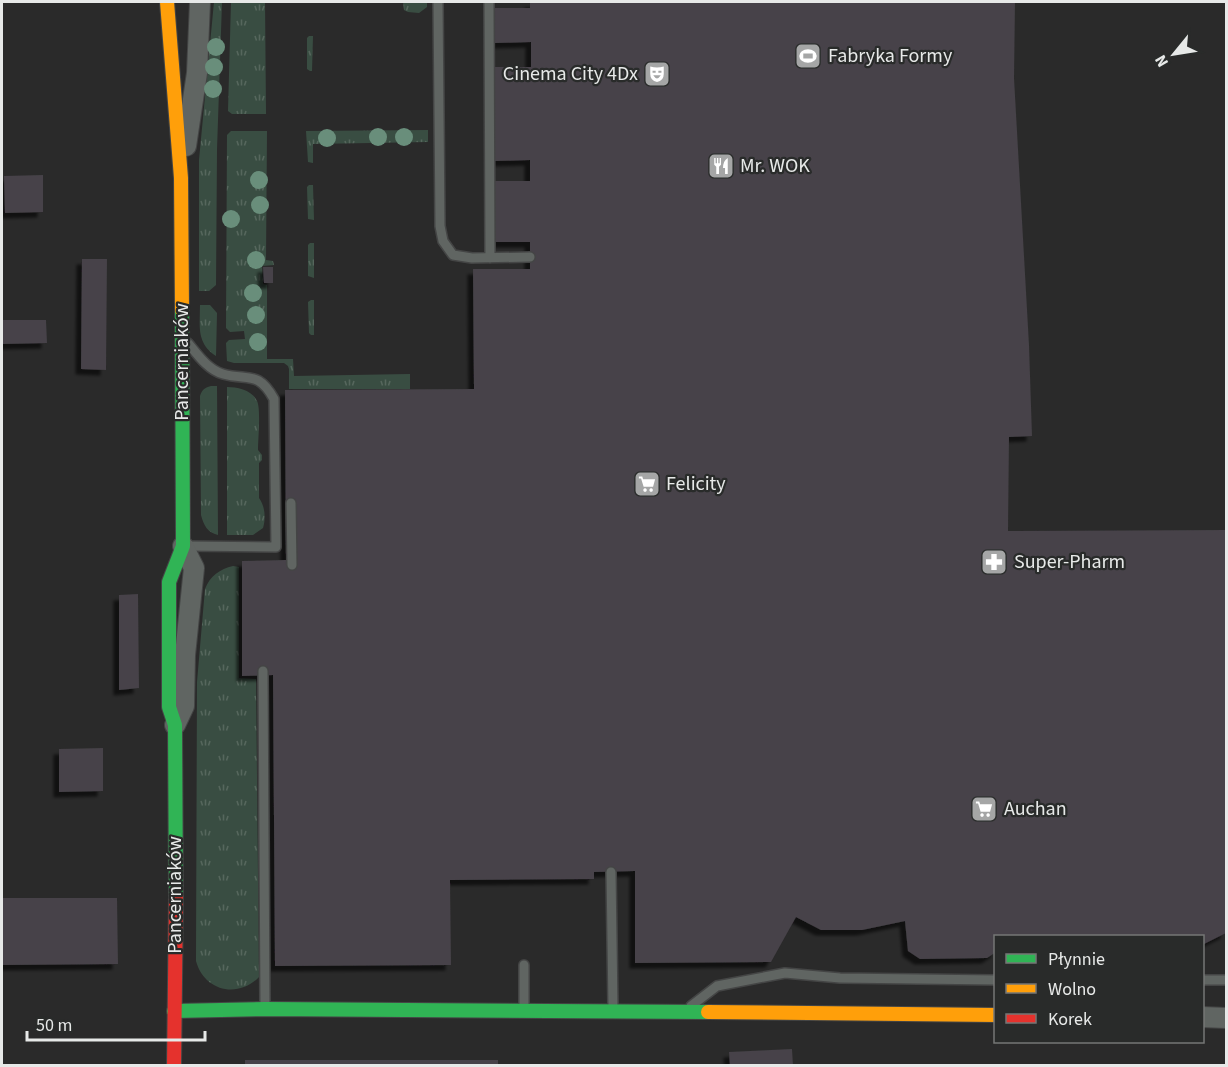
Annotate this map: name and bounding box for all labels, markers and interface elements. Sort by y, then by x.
north arrow [1144,24,1204,84]
sports icon: Fabryka Formy [793,41,823,71]
place label: Fabryka Formy [828,42,953,70]
text: N [1150,51,1174,71]
theatre icon: Cinema City 4Dx [642,59,672,89]
place label: Cinema City 4Dx [503,60,638,88]
restaurant icon: Mr. WOK [706,151,736,181]
place label: Mr. WOK [740,152,810,180]
street label: Pancerniaków [168,303,196,421]
supermarket icon: Felicity [632,469,662,499]
place label: Felicity [666,470,726,498]
pharmacy icon: Super-Pharm [979,547,1009,577]
place label: Super-Pharm [1014,548,1125,576]
supermarket icon: Auchan [969,794,999,824]
place label: Auchan [1004,795,1067,823]
street label: Pancerniaków [161,836,189,954]
legend [994,935,1204,1043]
text: Płynnie [1048,947,1105,972]
text: Wolno [1048,977,1096,1002]
scale bar [27,1004,206,1042]
text: Korek [1048,1007,1092,1032]
text: 50 m [36,1013,72,1038]

